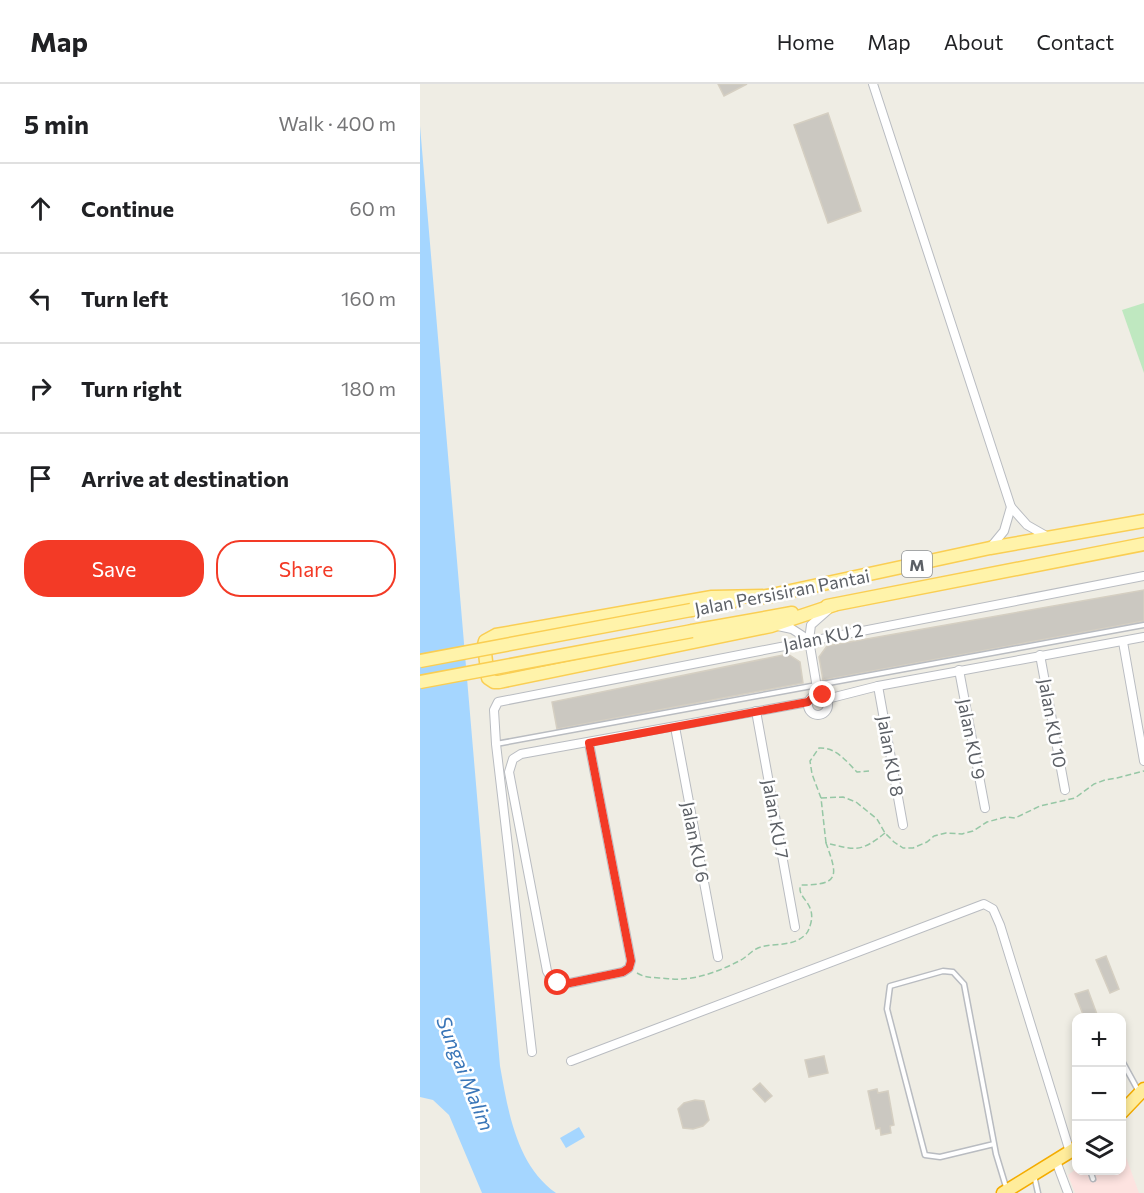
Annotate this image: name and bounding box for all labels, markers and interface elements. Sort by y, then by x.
text: Map [30,24,88,58]
text: Home [777,29,834,54]
text: Map [867,29,911,54]
text: About [944,29,1003,54]
text: Contact [1036,29,1114,54]
text: 5 min [24,108,89,139]
text: Walk · 400 m [279,111,396,135]
icon: ahead [24,192,57,225]
text: Continue [81,195,174,222]
text: 60 m [350,196,396,220]
icon: left [24,282,57,315]
text: Turn left [81,285,168,312]
text: 160 m [341,286,396,310]
icon: right [24,372,57,405]
text: Turn right [81,375,182,402]
text: 180 m [341,376,396,400]
icon: arrive [24,462,57,495]
text: Arrive at destination [81,465,289,492]
button: Save [24,540,204,597]
button: Share [216,540,396,597]
road number: M [902,551,932,577]
street label: Jalan Persisiran Pantai [693,564,871,620]
street label: Jalan KU 2 [781,618,865,656]
street label: Jalan KU 10 [1034,677,1072,769]
route end [809,681,835,707]
street label: Jalan KU 9 [953,697,991,781]
street label: Jalan KU 8 [873,714,909,798]
street label: Jalan KU 7 [758,777,794,861]
street label: Jalan KU 6 [677,800,715,884]
route start [544,969,570,995]
water label: Sungai Malim [432,1012,500,1134]
map controls [1072,1013,1126,1175]
button: + [1072,1013,1126,1067]
button: − [1072,1067,1126,1121]
button: layers [1072,1121,1126,1175]

